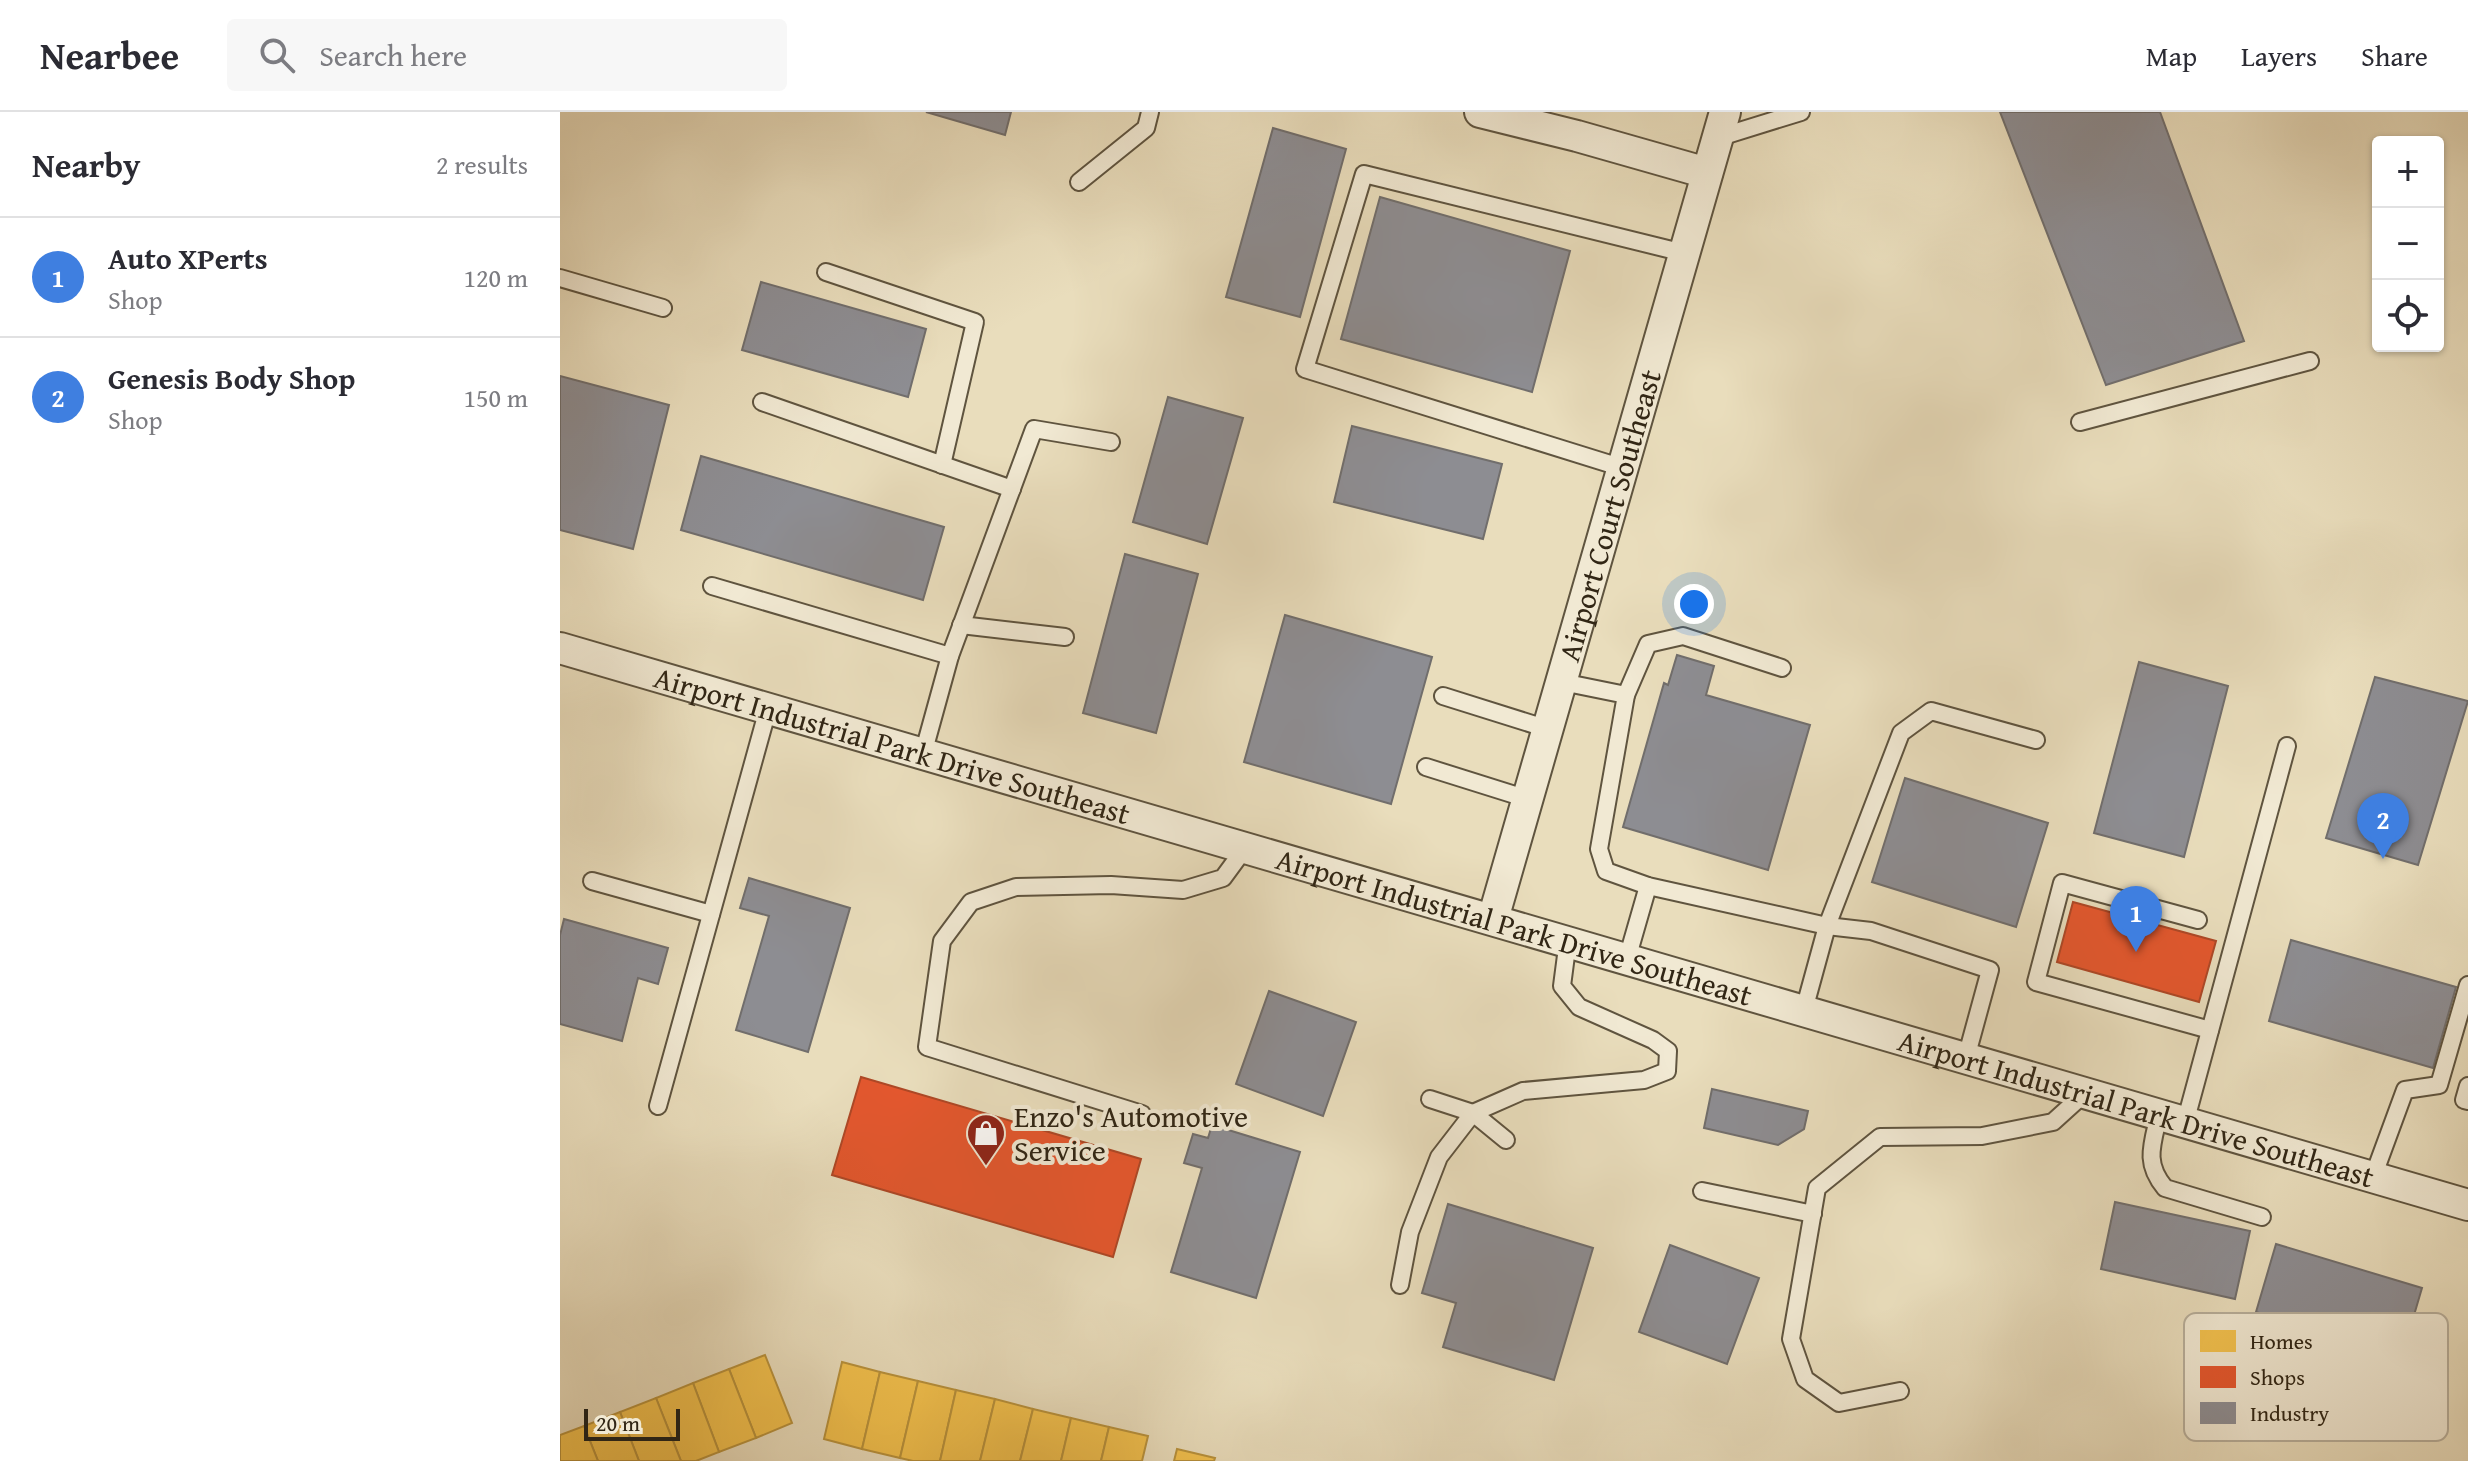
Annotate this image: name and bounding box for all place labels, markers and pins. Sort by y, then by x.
pin: 2 [2357,793,2409,859]
pin: 1 [2110,886,2162,952]
place label: Enzo's Automotive Service [1014,1094,1248,1172]
shop icon: Enzo's Automotive Service [965,1112,1007,1167]

